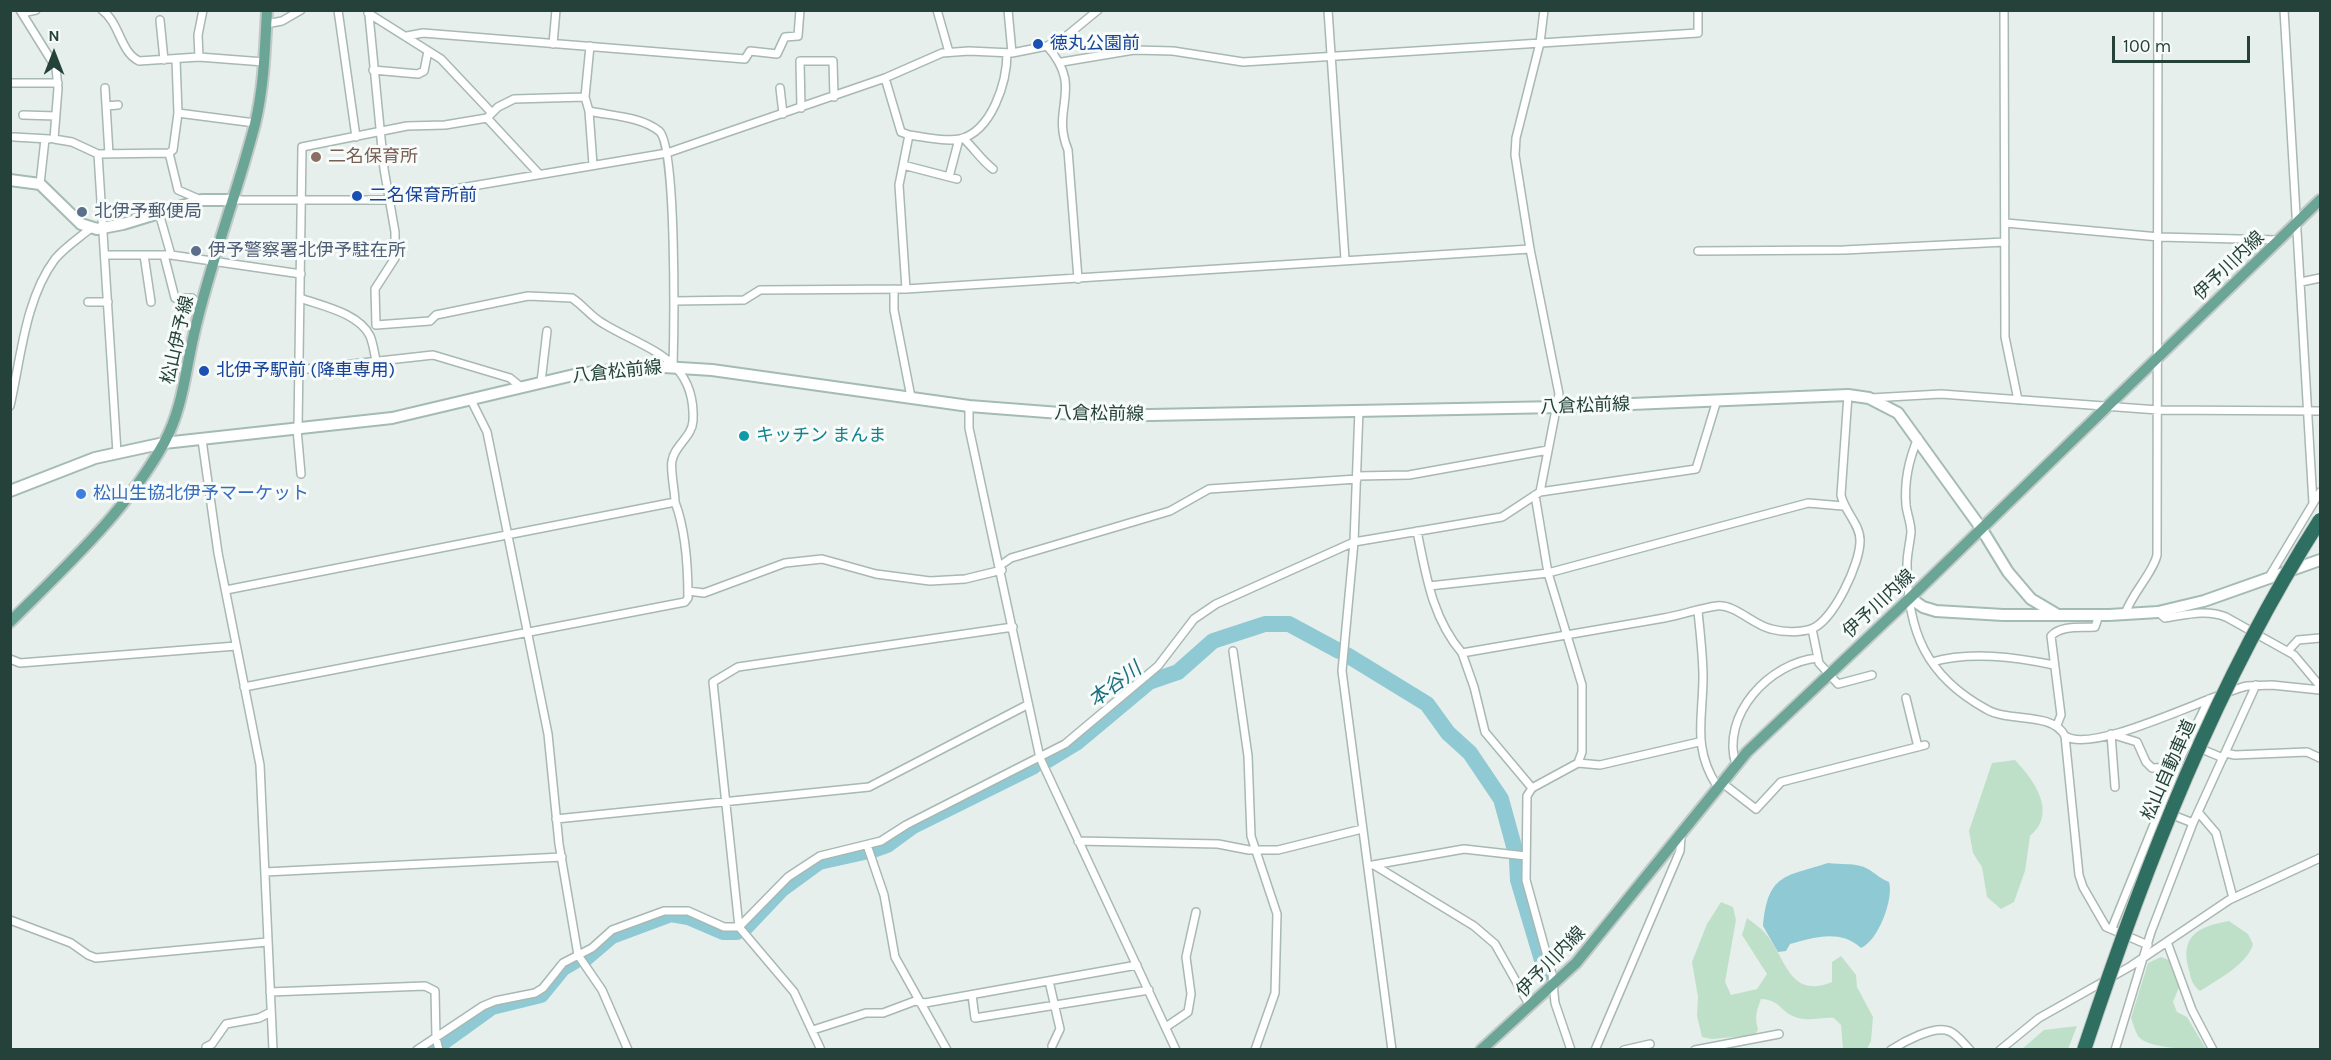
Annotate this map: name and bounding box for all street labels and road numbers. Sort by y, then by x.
street label: 伊予川内線 [2189,227,2269,305]
street label: 松山伊予線 [157,294,199,386]
street label: 八倉松前線 [571,357,663,387]
street label: 八倉松前線 [1540,394,1630,418]
street label: 八倉松前線 [1054,402,1144,426]
street label: 伊予川内線 [1839,565,1919,643]
street label: 松山自動車道 [2137,716,2201,824]
street label: 伊予川内線 [1512,922,1590,1002]

